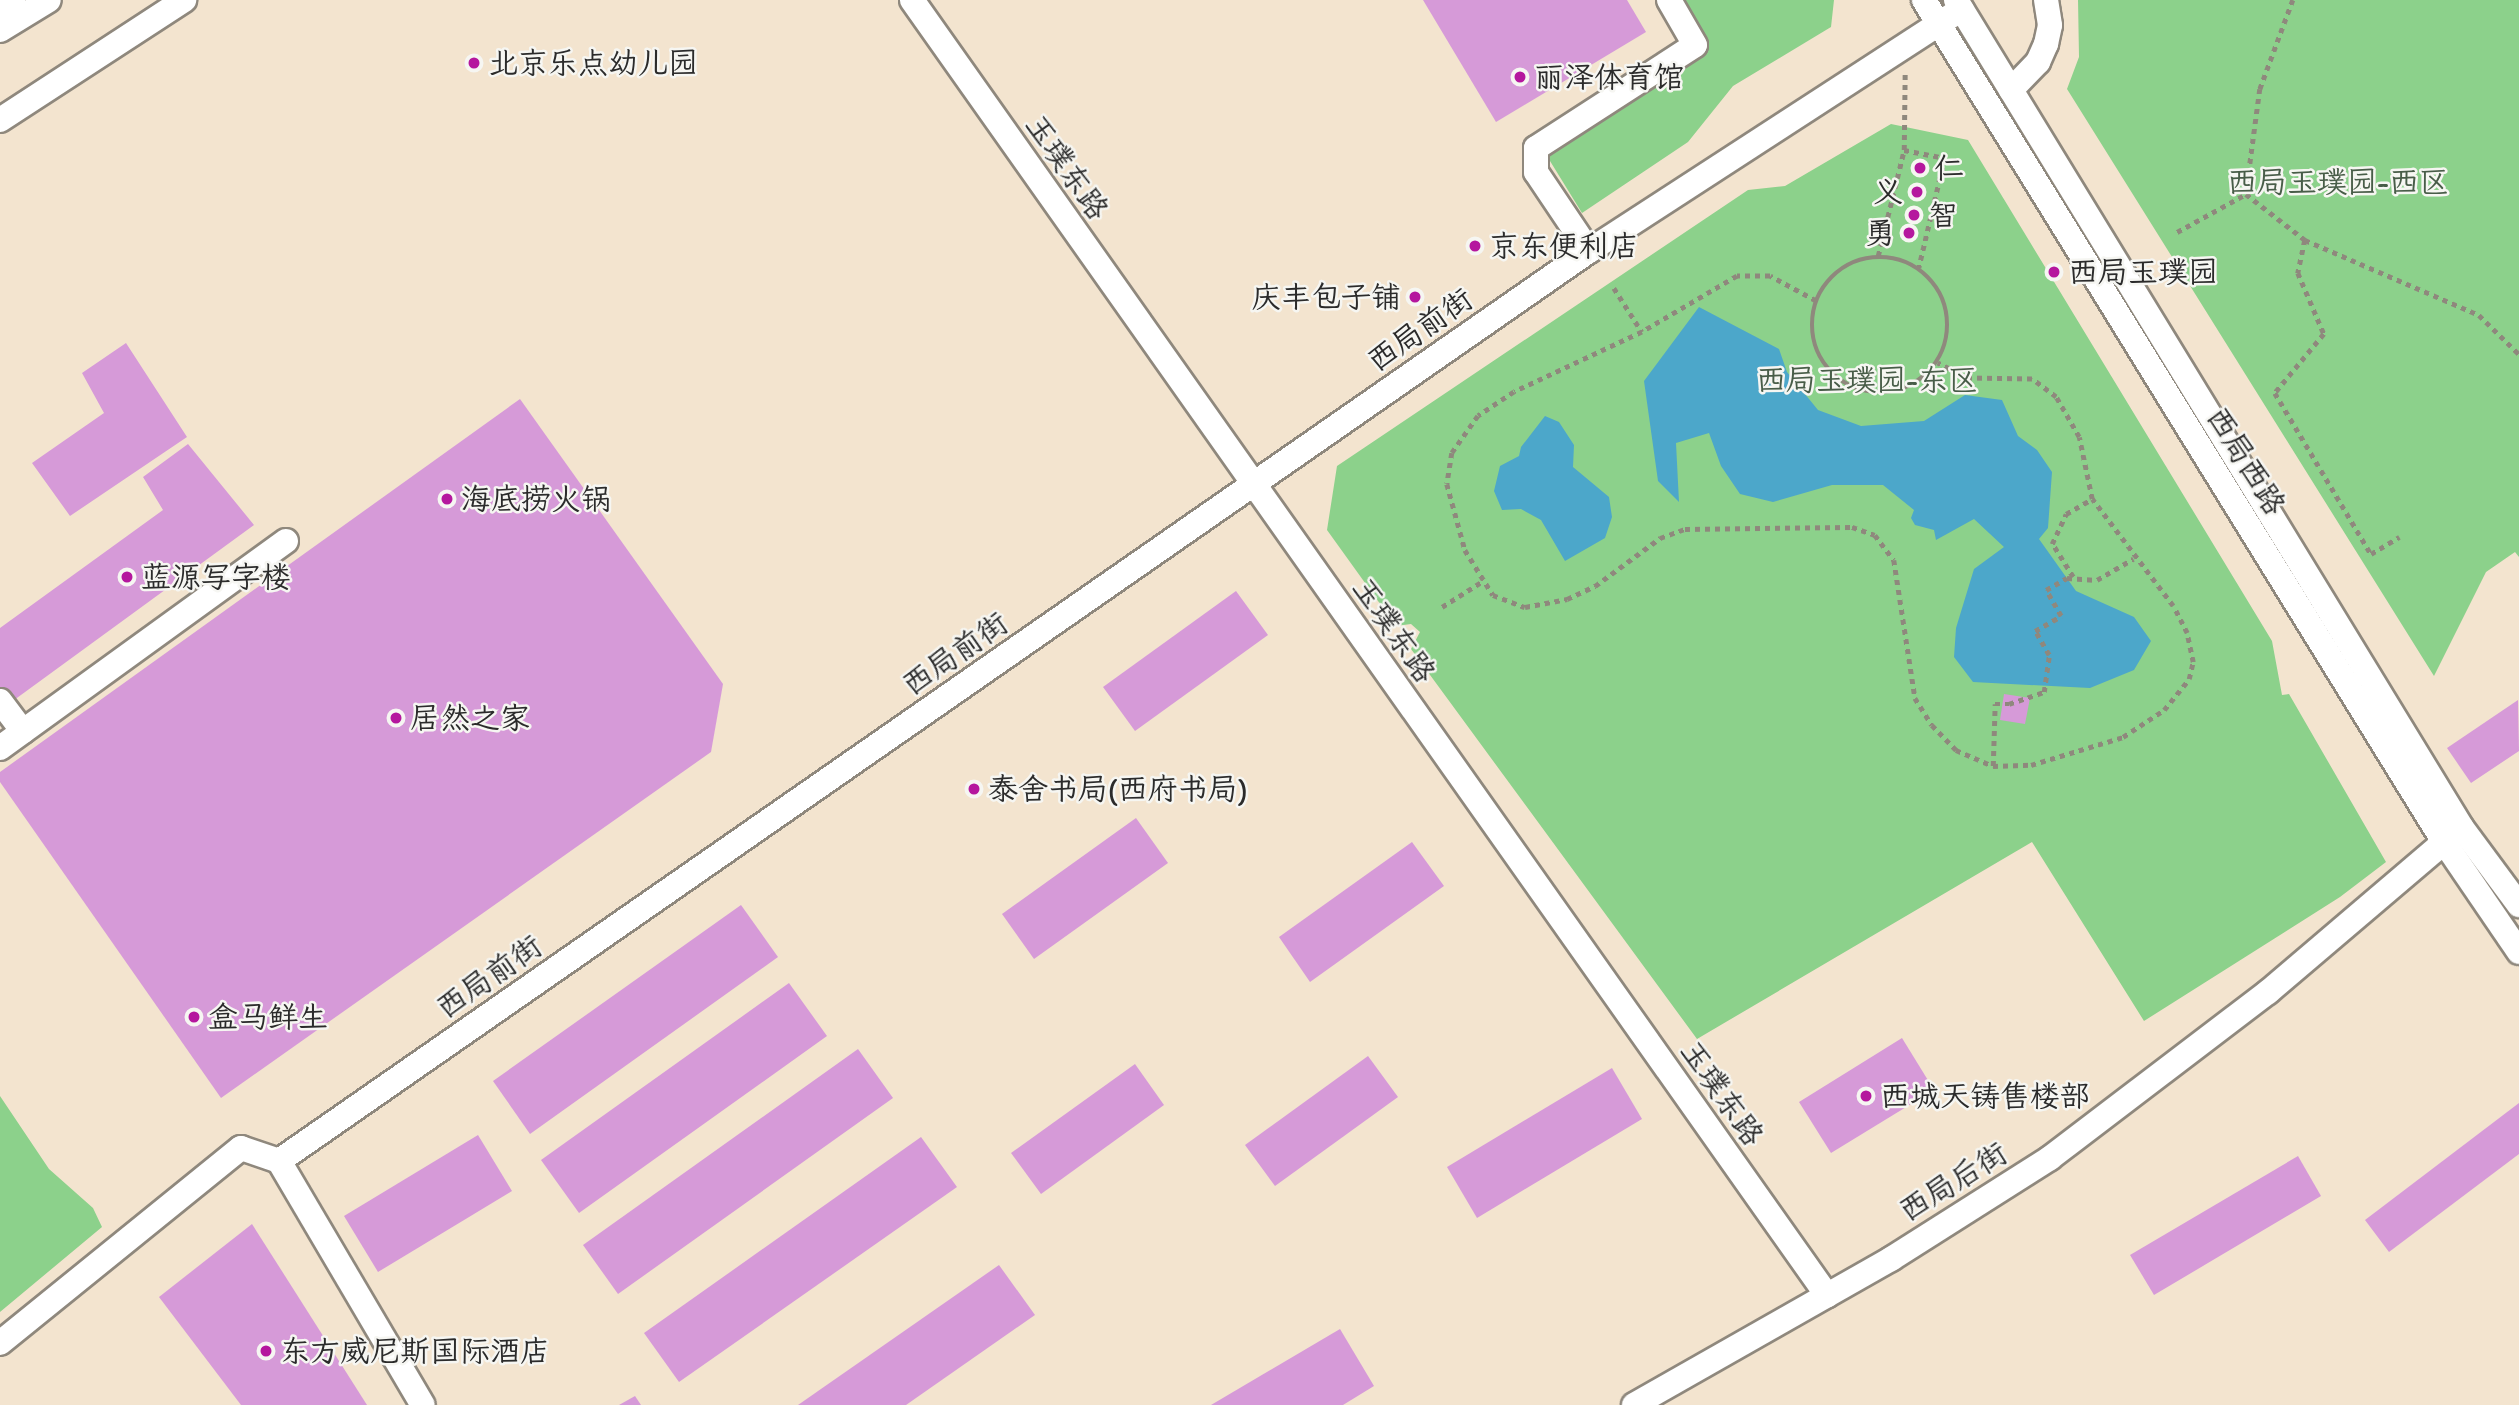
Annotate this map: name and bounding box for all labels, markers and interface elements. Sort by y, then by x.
place label: 北京乐点幼儿园 [488,45,698,81]
marker: 北京乐点幼儿园 [466,55,482,71]
place label: 丽泽体育馆 [1534,59,1684,95]
marker: 丽泽体育馆 [1512,69,1528,85]
street label: 玉璞东路 [1018,108,1116,226]
place label: 仁 [1934,150,1964,186]
marker: 仁 [1912,160,1928,176]
park label: 西局玉璞园-西区 [2227,164,2449,200]
place label: 义 [1873,174,1903,210]
marker: 义 [1909,184,1925,200]
place label: 智 [1928,197,1958,233]
marker: 智 [1906,207,1922,223]
place label: 勇 [1865,215,1895,251]
marker: 勇 [1901,225,1917,241]
place label: 京东便利店 [1489,228,1639,264]
marker: 京东便利店 [1467,238,1483,254]
place label: 西局玉璞园 [2068,254,2218,290]
marker: 西局玉璞园 [2046,264,2062,280]
place label: 庆丰包子铺 [1251,279,1401,315]
street label: 西局前街 [1361,281,1479,379]
marker: 庆丰包子铺 [1407,289,1423,305]
park label: 西局玉璞园-东区 [1756,362,1978,398]
street label: 西局西路 [2199,401,2293,521]
place label: 海底捞火锅 [461,481,611,517]
marker: 海底捞火锅 [439,491,455,507]
place label: 蓝源写字楼 [141,559,291,595]
marker: 蓝源写字楼 [119,569,135,585]
street label: 玉璞东路 [1345,571,1443,689]
street label: 西局前街 [896,605,1014,703]
place label: 居然之家 [410,700,530,736]
marker: 居然之家 [388,710,404,726]
place label: 泰舍书局(西府书局) [988,771,1248,807]
marker: 泰舍书局(西府书局) [966,781,982,797]
street label: 西局前街 [430,928,548,1026]
place label: 盒马鲜生 [208,999,328,1035]
marker: 盒马鲜生 [186,1009,202,1025]
street label: 玉璞东路 [1673,1034,1771,1152]
place label: 西城天铸售楼部 [1880,1078,2090,1114]
marker: 西城天铸售楼部 [1858,1088,1874,1104]
street label: 西局后街 [1893,1135,2013,1229]
place label: 东方威尼斯国际酒店 [280,1333,550,1369]
marker: 东方威尼斯国际酒店 [258,1343,274,1359]

